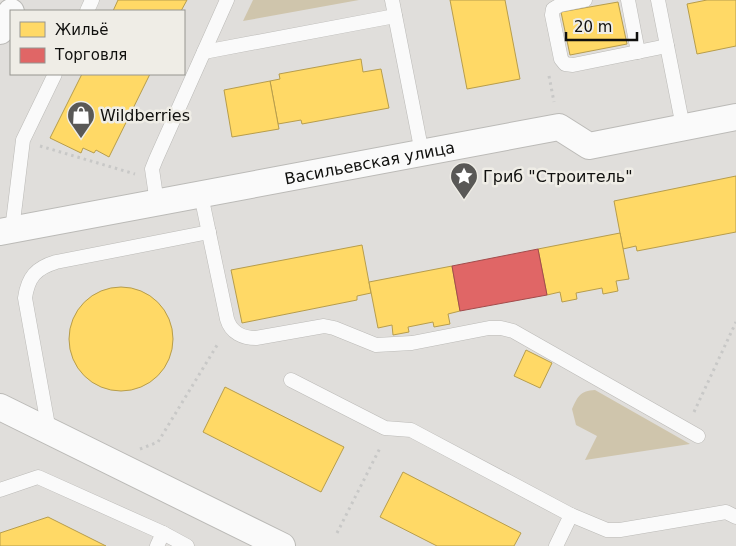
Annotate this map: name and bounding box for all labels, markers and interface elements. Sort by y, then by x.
legend [10,10,185,75]
scale bar [566,10,637,42]
text: 20 m [574,18,612,36]
text: Жильё [55,21,109,39]
text: Торговля [54,46,127,64]
shop icon: Wildberries [66,100,96,139]
place label: Wildberries [100,106,190,125]
street label: Васильевская улица [283,138,456,188]
place icon: Гриб "Строитель" [449,161,479,200]
place label: Гриб "Строитель" [483,167,633,186]

